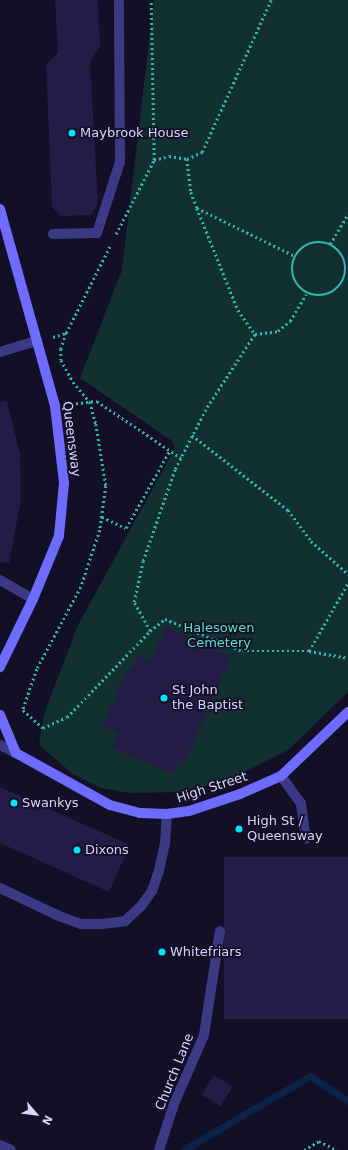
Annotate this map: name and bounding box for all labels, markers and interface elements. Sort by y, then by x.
place label: Maybrook House [80,125,188,141]
marker: Maybrook House [67,128,77,138]
street label: Queensway [59,400,83,478]
park label: Halesowen Cemetery [184,621,254,652]
place label: St John the Baptist [172,683,243,714]
marker: St John the Baptist [159,693,169,703]
street label: High Street [175,769,249,807]
place label: Swankys [22,795,79,811]
marker: Swankys [9,798,19,808]
place label: High St / Queensway [247,814,323,845]
marker: High St / Queensway [234,824,244,834]
place label: Dixons [85,842,129,858]
marker: Dixons [72,845,82,855]
place label: Whitefriars [170,944,241,960]
marker: Whitefriars [157,947,167,957]
street label: Church Lane [152,1031,198,1113]
north arrow [16,1094,56,1134]
text: N [39,1113,55,1127]

